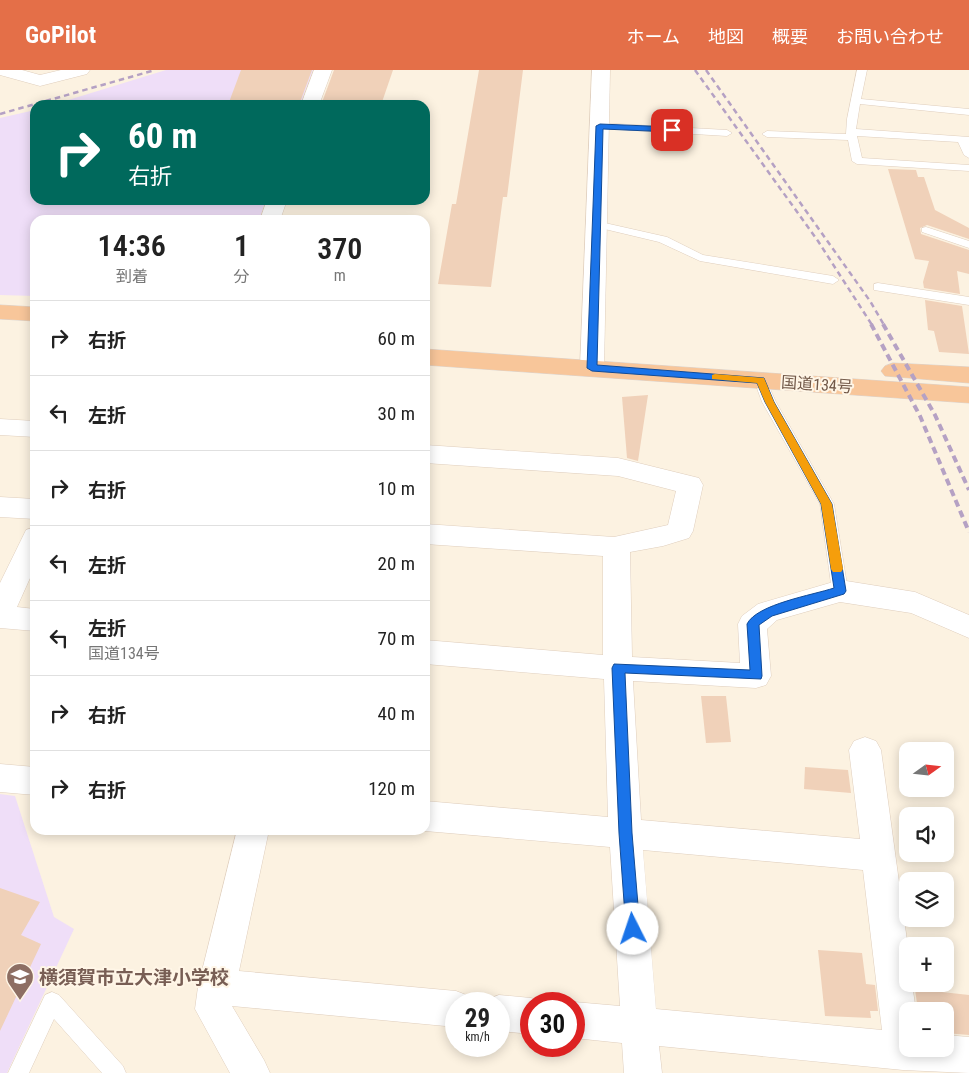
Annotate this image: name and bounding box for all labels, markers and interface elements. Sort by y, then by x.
text: GoPilot [25,21,96,49]
text: ホーム [627,26,680,47]
text: 地図 [708,26,744,47]
text: 概要 [772,26,808,47]
text: お問い合わせ [836,26,944,47]
pin [651,109,693,151]
text: 60 m [128,116,197,157]
icon: arrive [658,116,686,144]
icon: right [45,120,110,185]
text: 右折 [128,164,172,189]
text: 14:36 [98,228,166,263]
text: 1 [234,228,249,263]
text: 370 [317,231,362,266]
text: m [334,266,346,285]
text: 到着 [116,267,148,286]
text: 分 [234,267,250,286]
icon: right [45,324,73,352]
text: 60 m [378,327,415,350]
text: 右折 [88,329,126,352]
street label: 国道134号 [781,373,853,396]
icon: left [45,399,73,427]
text: 30 m [378,402,415,425]
text: 左折 [88,404,126,427]
icon: right [45,474,73,502]
text: 10 m [378,477,415,500]
text: 右折 [88,479,126,502]
icon: left [45,549,73,577]
text: 20 m [378,552,415,575]
text: 左折 [88,554,126,577]
text: 左折 [88,617,126,640]
icon: left [45,624,73,652]
text: 70 m [378,627,415,650]
text: 国道134号 [88,644,160,663]
icon: right [45,699,73,727]
text: 40 m [378,702,415,725]
text: 右折 [88,704,126,727]
north arrow [899,742,954,798]
map controls [899,742,954,1057]
icon: right [45,774,73,802]
text: 120 m [368,777,415,800]
text: 右折 [88,779,126,802]
button: sound [899,807,954,862]
button: layers [899,872,954,927]
position arrow [606,902,658,954]
button: + [899,937,954,992]
school or university icon: 横須賀市立大津小学校 [5,962,35,1001]
place label: 横須賀市立大津小学校 [39,966,229,989]
speed limit sign: 30 [520,992,585,1057]
button: − [899,1002,954,1057]
text: 29 [465,1004,490,1033]
text: km/h [465,1030,490,1044]

